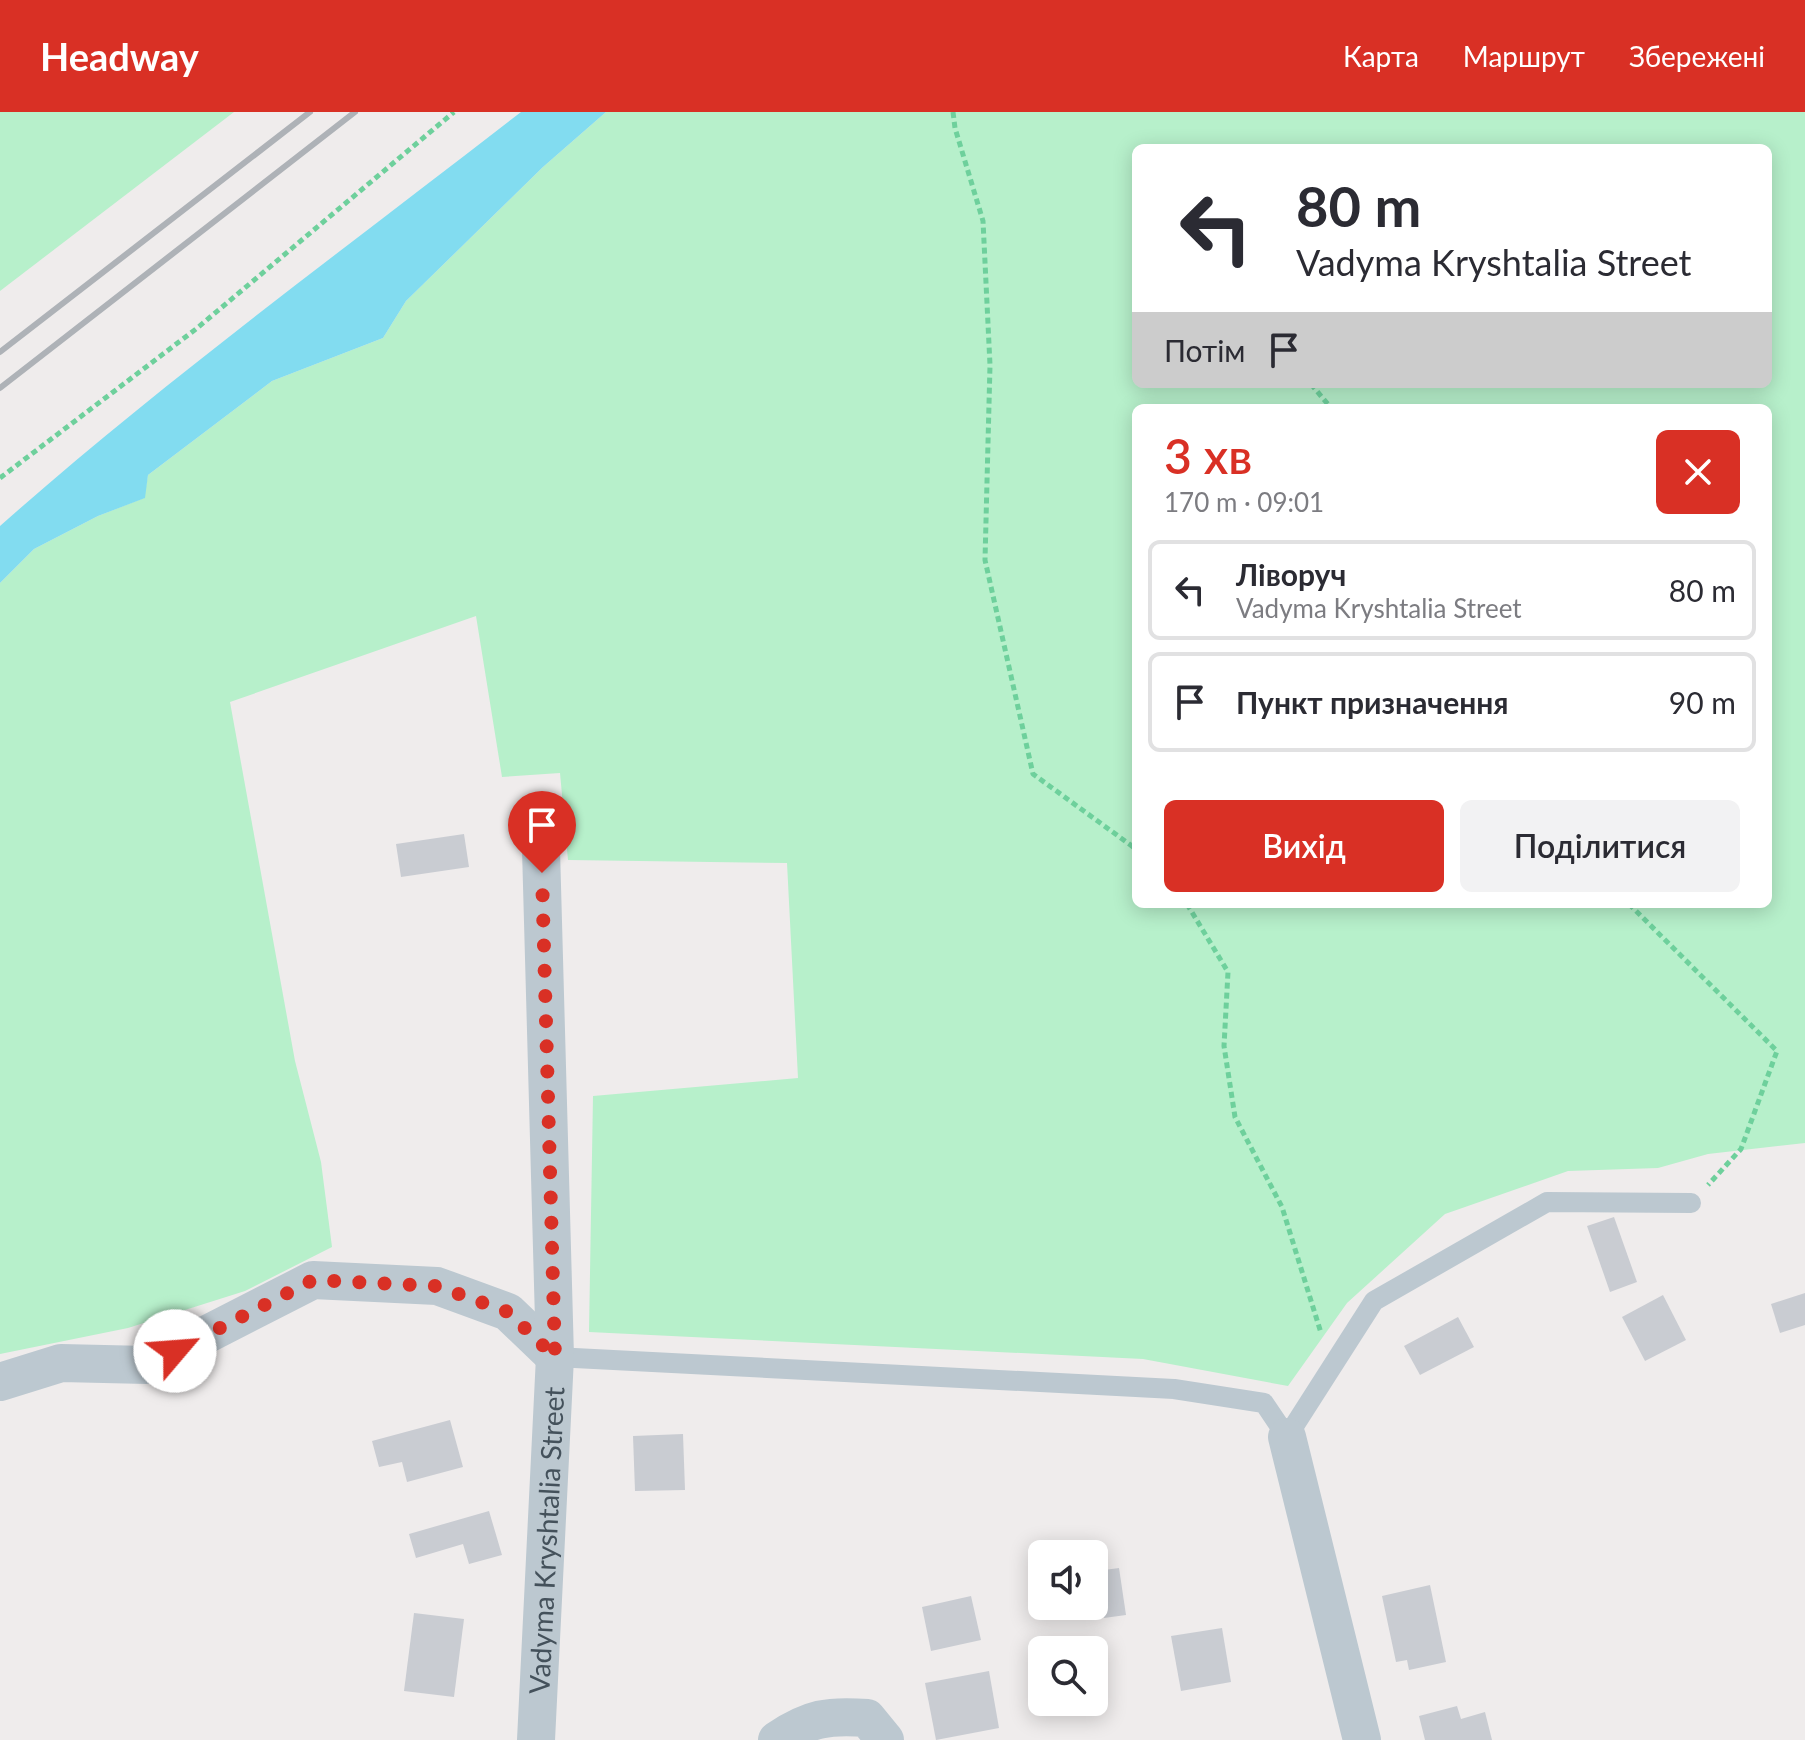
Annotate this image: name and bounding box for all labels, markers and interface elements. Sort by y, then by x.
text: Headway [40,33,199,79]
text: Карта [1343,39,1419,73]
text: Маршрут [1463,39,1585,73]
text: Збережені [1629,39,1765,73]
text: 80 m [1296,172,1421,239]
icon: left [1164,176,1268,280]
text: Vadyma Kryshtalia Street [1296,240,1692,284]
icon: arrive [1262,328,1306,372]
text: Потім [1164,332,1246,368]
text: 3 хв [1164,427,1252,484]
button: close [1656,430,1740,514]
text: 170 m · 09:01 [1164,486,1324,518]
text: Ліворуч [1236,556,1346,592]
icon: left [1168,568,1212,612]
text: 80 m [1669,572,1736,608]
text: Vadyma Kryshtalia Street [1236,592,1522,624]
icon: arrive [1168,680,1212,724]
text: Пункт призначення [1236,684,1509,720]
text: 90 m [1669,684,1736,720]
pin [508,791,576,873]
button: Вихід [1164,800,1444,892]
button: Поділитися [1460,800,1740,892]
icon: arrive [520,803,564,847]
position arrow [133,1309,217,1393]
street label: Vadyma Kryshtalia Street [521,1386,571,1695]
map controls [1028,1540,1108,1716]
button: sound [1028,1540,1108,1620]
button: search [1028,1636,1108,1716]

